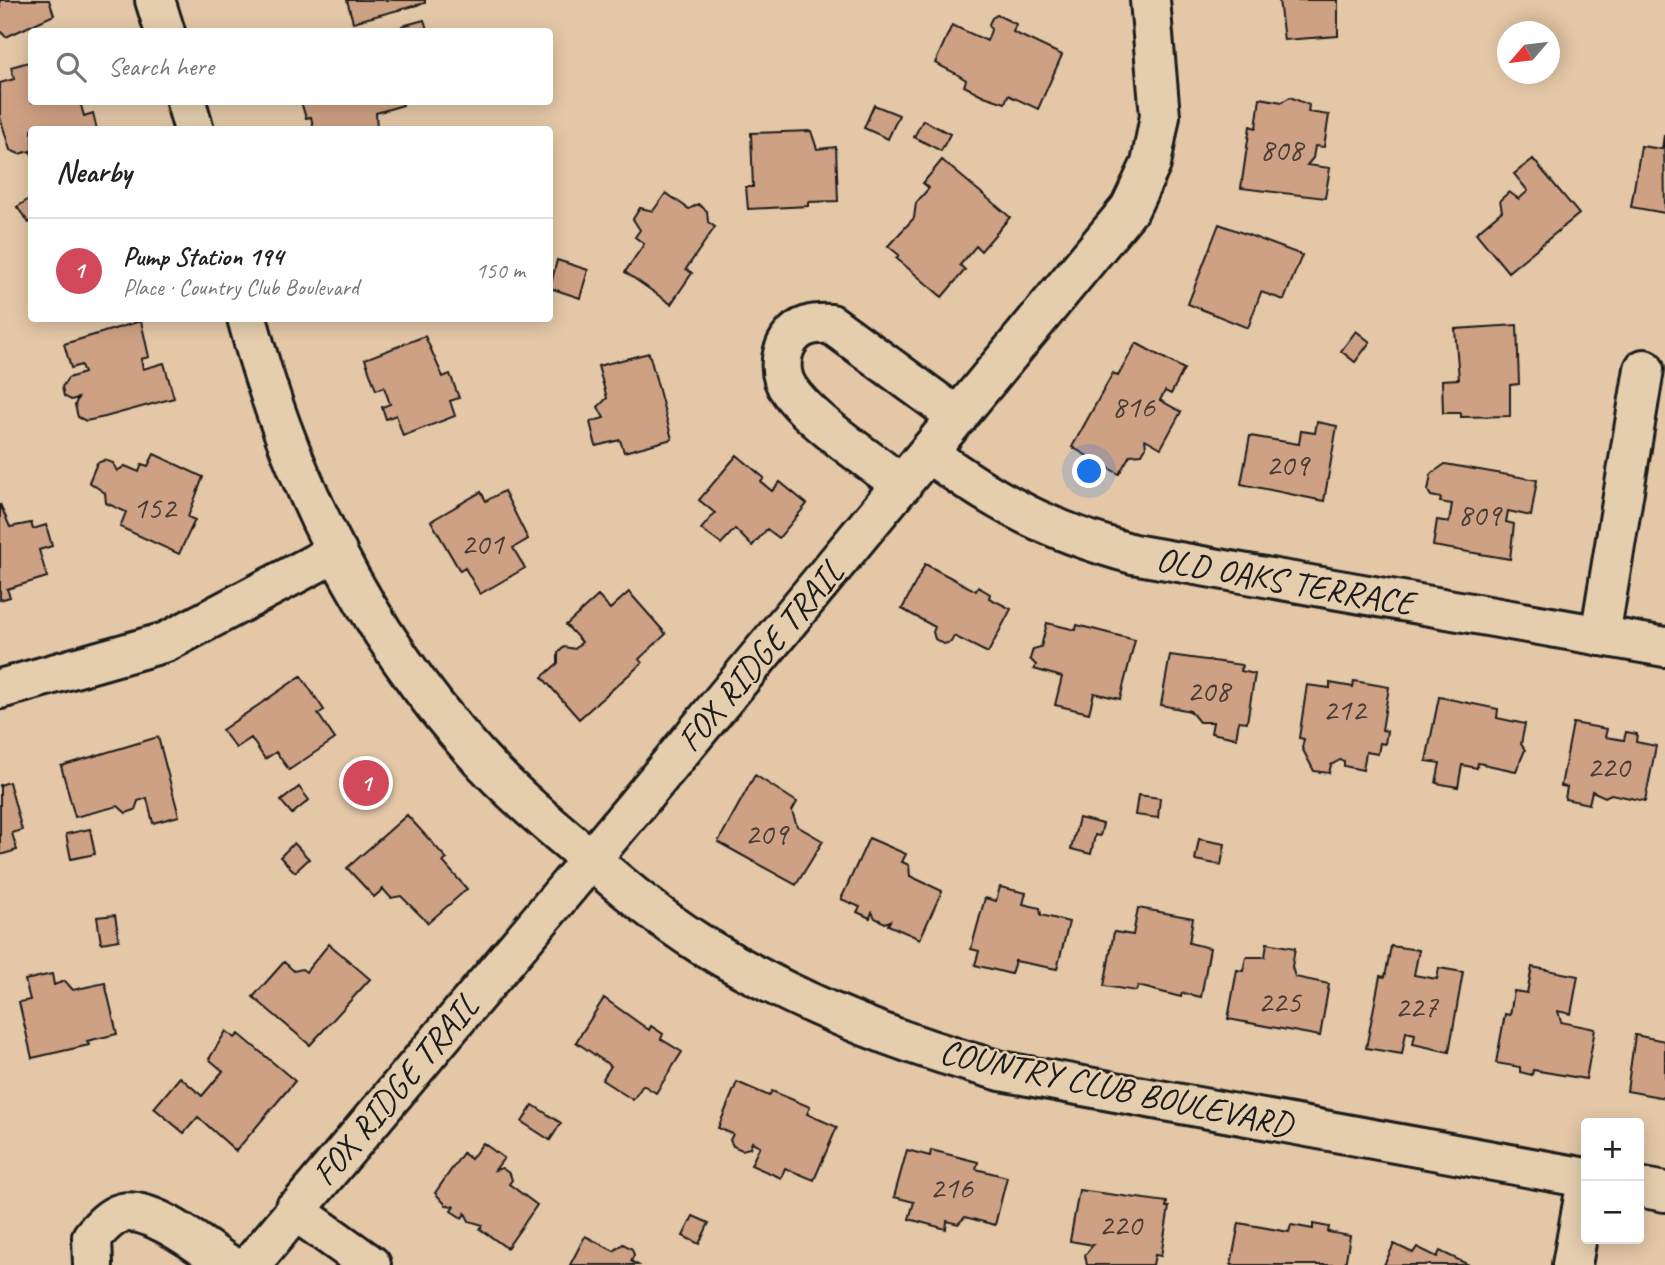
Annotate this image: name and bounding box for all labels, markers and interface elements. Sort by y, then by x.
north arrow [1497,21,1560,84]
search box [28,28,553,105]
icon: search [52,48,90,86]
text: Search here [108,50,214,83]
house number: 808 [1259,129,1305,170]
text: Nearby [56,153,132,191]
text: Pump Station 194 [123,240,283,273]
text: 1 [74,256,84,285]
text: 150 m [476,256,525,285]
text: Place · Country Club Boulevard [123,273,359,302]
house number: 816 [1111,386,1156,427]
house number: 209 [1265,444,1311,485]
your location [1072,454,1106,488]
house number: 152 [132,487,178,528]
house number: 809 [1457,494,1503,535]
house number: 201 [460,523,505,564]
street label: OLD OAKS TERRACE [1153,536,1422,627]
street label: FOX RIDGE TRAIL [667,551,853,761]
house number: 208 [1186,670,1232,711]
house number: 212 [1322,689,1368,730]
house number: 220 [1586,746,1632,787]
pin: 1 [343,757,389,809]
house number: 209 [744,813,790,854]
house number: 225 [1257,981,1302,1022]
street label: FOX RIDGE TRAIL [302,985,488,1195]
house number: 227 [1394,986,1439,1027]
street label: COUNTRY CLUB BOULEVARD [936,1029,1299,1148]
map controls [1581,1118,1644,1244]
button: + [1581,1118,1644,1181]
house number: 216 [929,1167,974,1208]
button: − [1581,1181,1644,1244]
house number: 220 [1098,1204,1144,1245]

